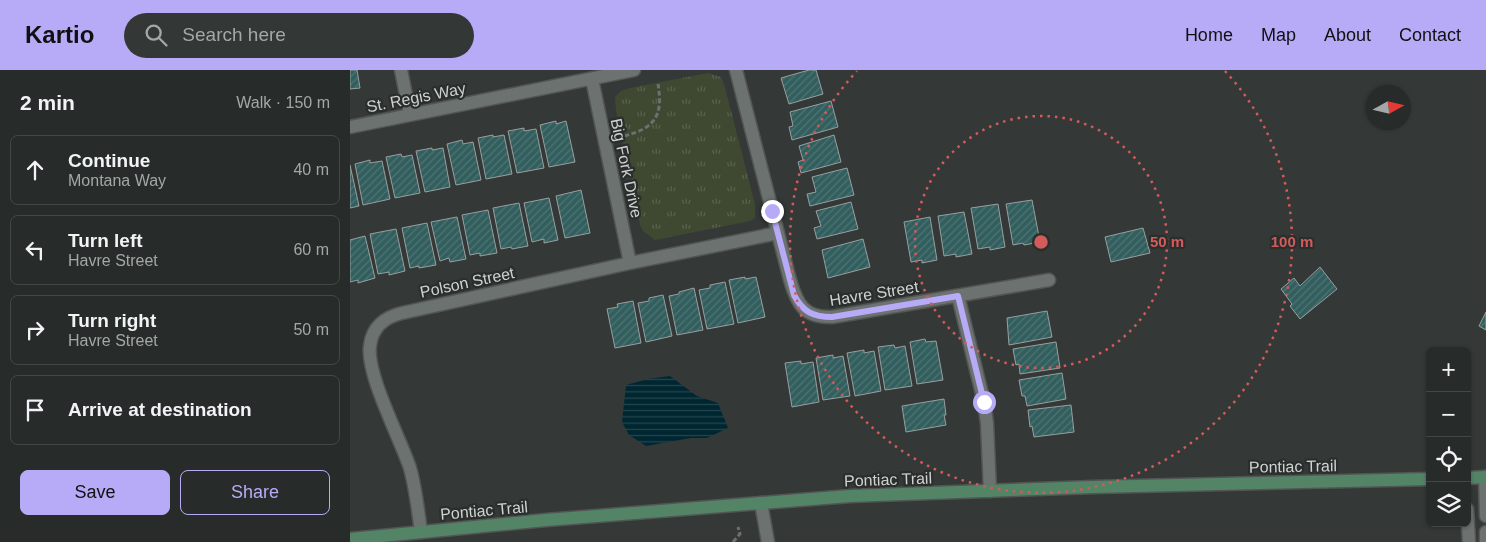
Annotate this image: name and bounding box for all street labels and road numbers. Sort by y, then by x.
street label: St. Regis Way [365,80,467,115]
street label: Big Fork Drive [608,117,645,220]
street label: Polson Street [418,264,516,301]
street label: Havre Street [828,278,920,309]
street label: Pontiac Trail [1249,457,1337,476]
street label: Pontiac Trail [844,469,932,490]
street label: Pontiac Trail [439,498,529,523]

